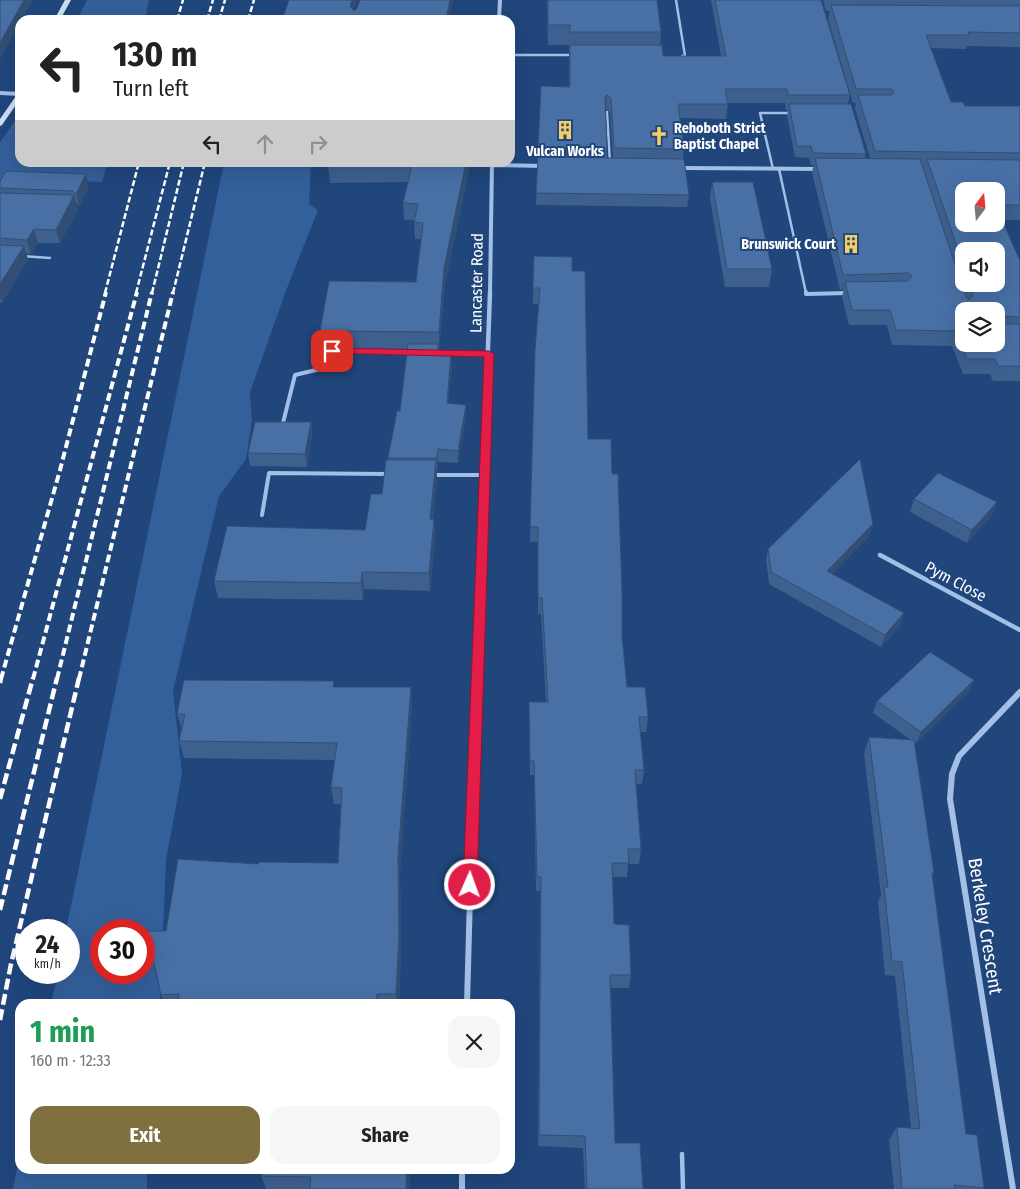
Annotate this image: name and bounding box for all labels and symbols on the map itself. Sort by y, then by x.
building icon: Vulcan Works [554,119,576,141]
place label: Rehoboth Strict Baptist Chapel [674,120,767,153]
church icon: Rehoboth Strict Baptist Chapel [648,125,670,147]
place label: Vulcan Works [525,143,604,160]
north arrow [955,182,1005,232]
street label: Lancaster Road [466,233,487,333]
building icon: Brunswick Court [840,233,862,255]
place label: Brunswick Court [741,236,837,253]
pin [311,330,353,372]
street label: Pym Close [922,557,990,606]
street label: Berkeley Crescent [963,856,1008,997]
position arrow [443,858,495,910]
speed limit sign: 30 [90,919,155,984]

